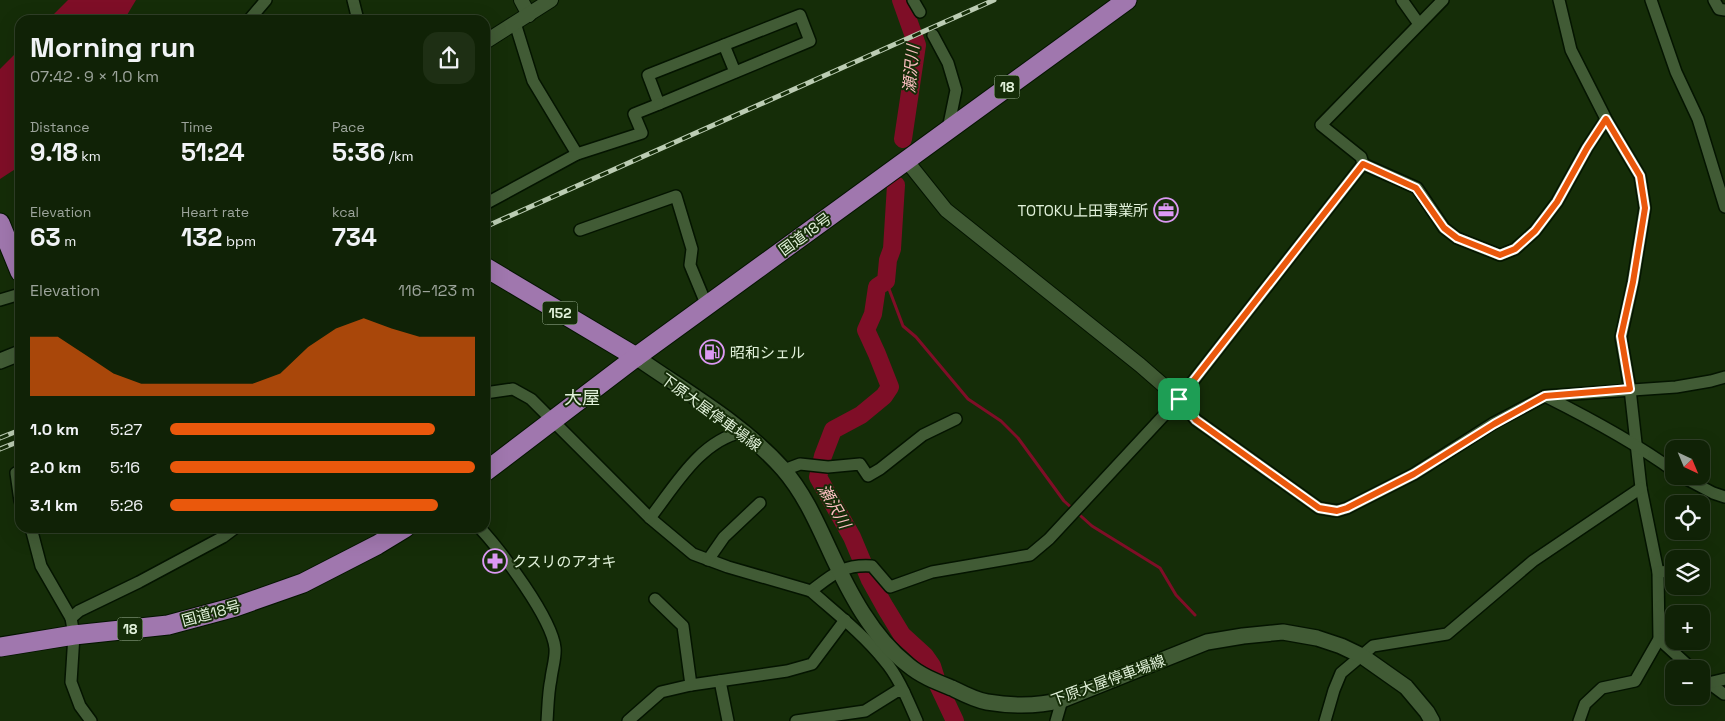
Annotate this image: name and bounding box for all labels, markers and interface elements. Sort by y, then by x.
text: Morning run [30,29,195,65]
button: share [423,32,475,84]
water label: 瀬沢川 [898,42,924,94]
text: 07:42 · 9 × 1.0 km [30,66,159,87]
road number: 18 [994,75,1020,98]
text: Distance [30,118,90,136]
text: Time [181,118,213,136]
text: Pace [332,118,365,136]
text: 9.18 [30,136,78,168]
text: 51:24 [181,136,245,168]
text: 5:36 [332,136,385,168]
text: km [78,147,101,165]
text: /km [385,147,413,165]
office icon: TOTOKU上田事業所 [1153,197,1179,223]
place label: TOTOKU上田事業所 [1018,201,1148,220]
text: Elevation [30,203,91,221]
text: Heart rate [181,203,249,221]
text: kcal [332,203,359,221]
street label: 国道18号 [775,208,835,260]
text: 63 [30,221,61,253]
text: 132 [181,221,222,253]
text: 734 [332,221,377,253]
text: m [61,232,76,250]
text: bpm [222,232,256,250]
text: Elevation [30,280,100,301]
text: 116–123 m [398,280,475,301]
road number: 152 [542,302,578,324]
fuel station icon: 昭和シェル [699,339,725,365]
place label: 昭和シェル [730,343,805,362]
street label: 下原大屋停車場線 [657,369,765,455]
pin [1158,378,1200,420]
icon: arrive [1165,385,1193,413]
district label: 大屋 [564,386,600,409]
text: 1.0 km [30,419,79,440]
text: 5:27 [110,419,142,440]
north arrow [1665,440,1710,485]
map controls [1665,440,1710,705]
text: 2.0 km [30,457,81,478]
text: 5:16 [110,457,140,478]
water label: 瀬沢川 [813,480,856,534]
text: 3.1 km [30,495,78,516]
text: 5:26 [110,495,143,516]
button: locate [1665,495,1710,540]
pharmacy icon: クスリのアオキ [482,548,508,574]
button: layers [1665,550,1710,595]
place label: クスリのアオキ [512,552,617,571]
street label: 国道18号 [179,596,243,630]
button: + [1665,605,1710,650]
road number: 18 [118,618,142,640]
street label: 下原大屋停車場線 [1048,651,1168,709]
button: − [1665,660,1710,705]

